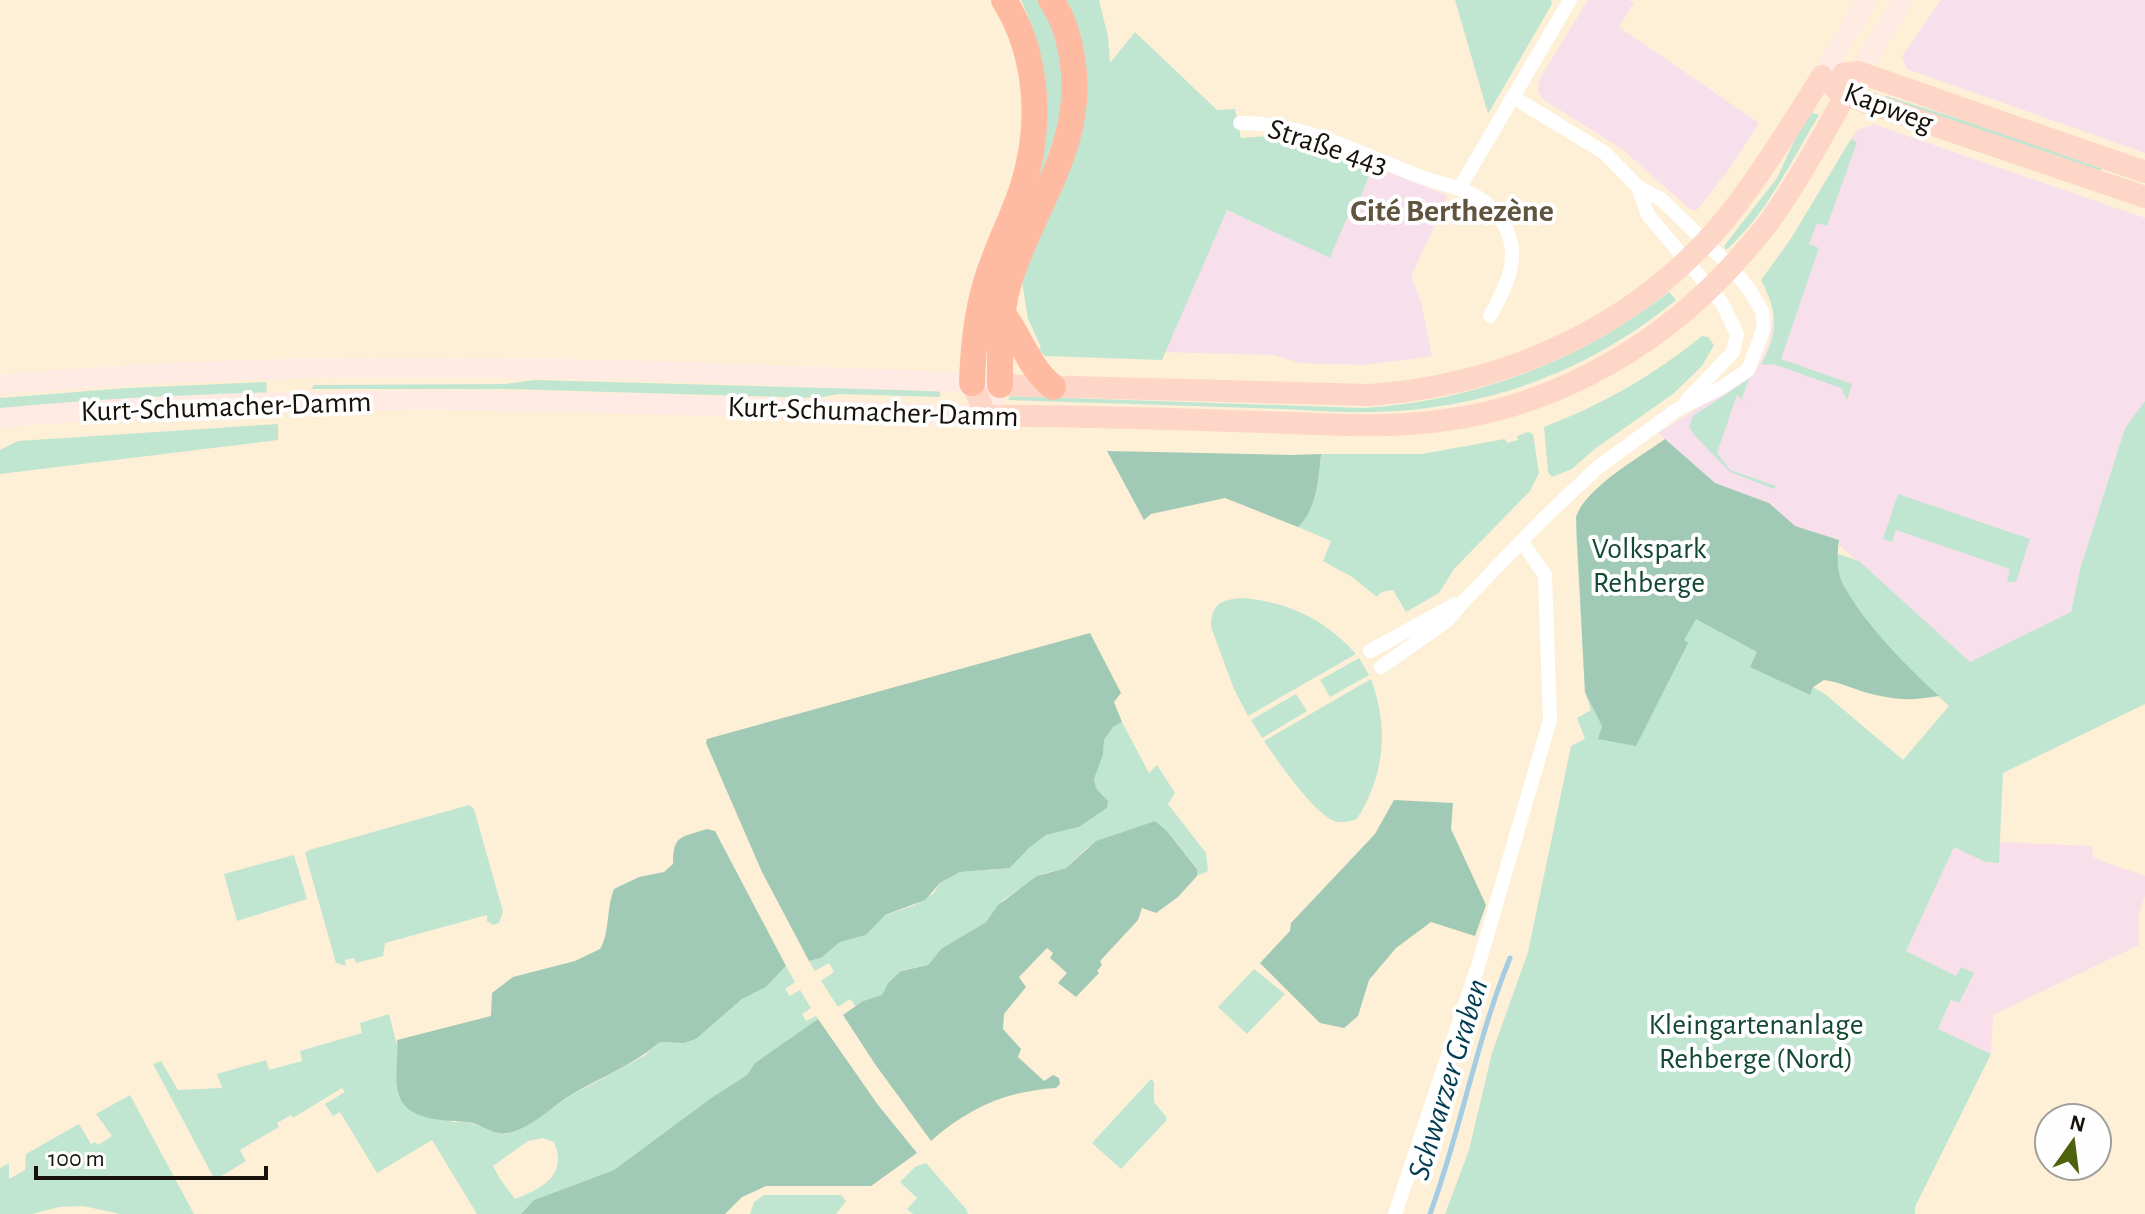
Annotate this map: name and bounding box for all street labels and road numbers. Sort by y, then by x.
street label: Kapweg [1840,77,1938,139]
street label: Straße 443 [1264,114,1391,180]
street label: Kurt-Schumacher-Damm [80,387,372,427]
street label: Kurt-Schumacher-Damm [727,392,1019,432]

